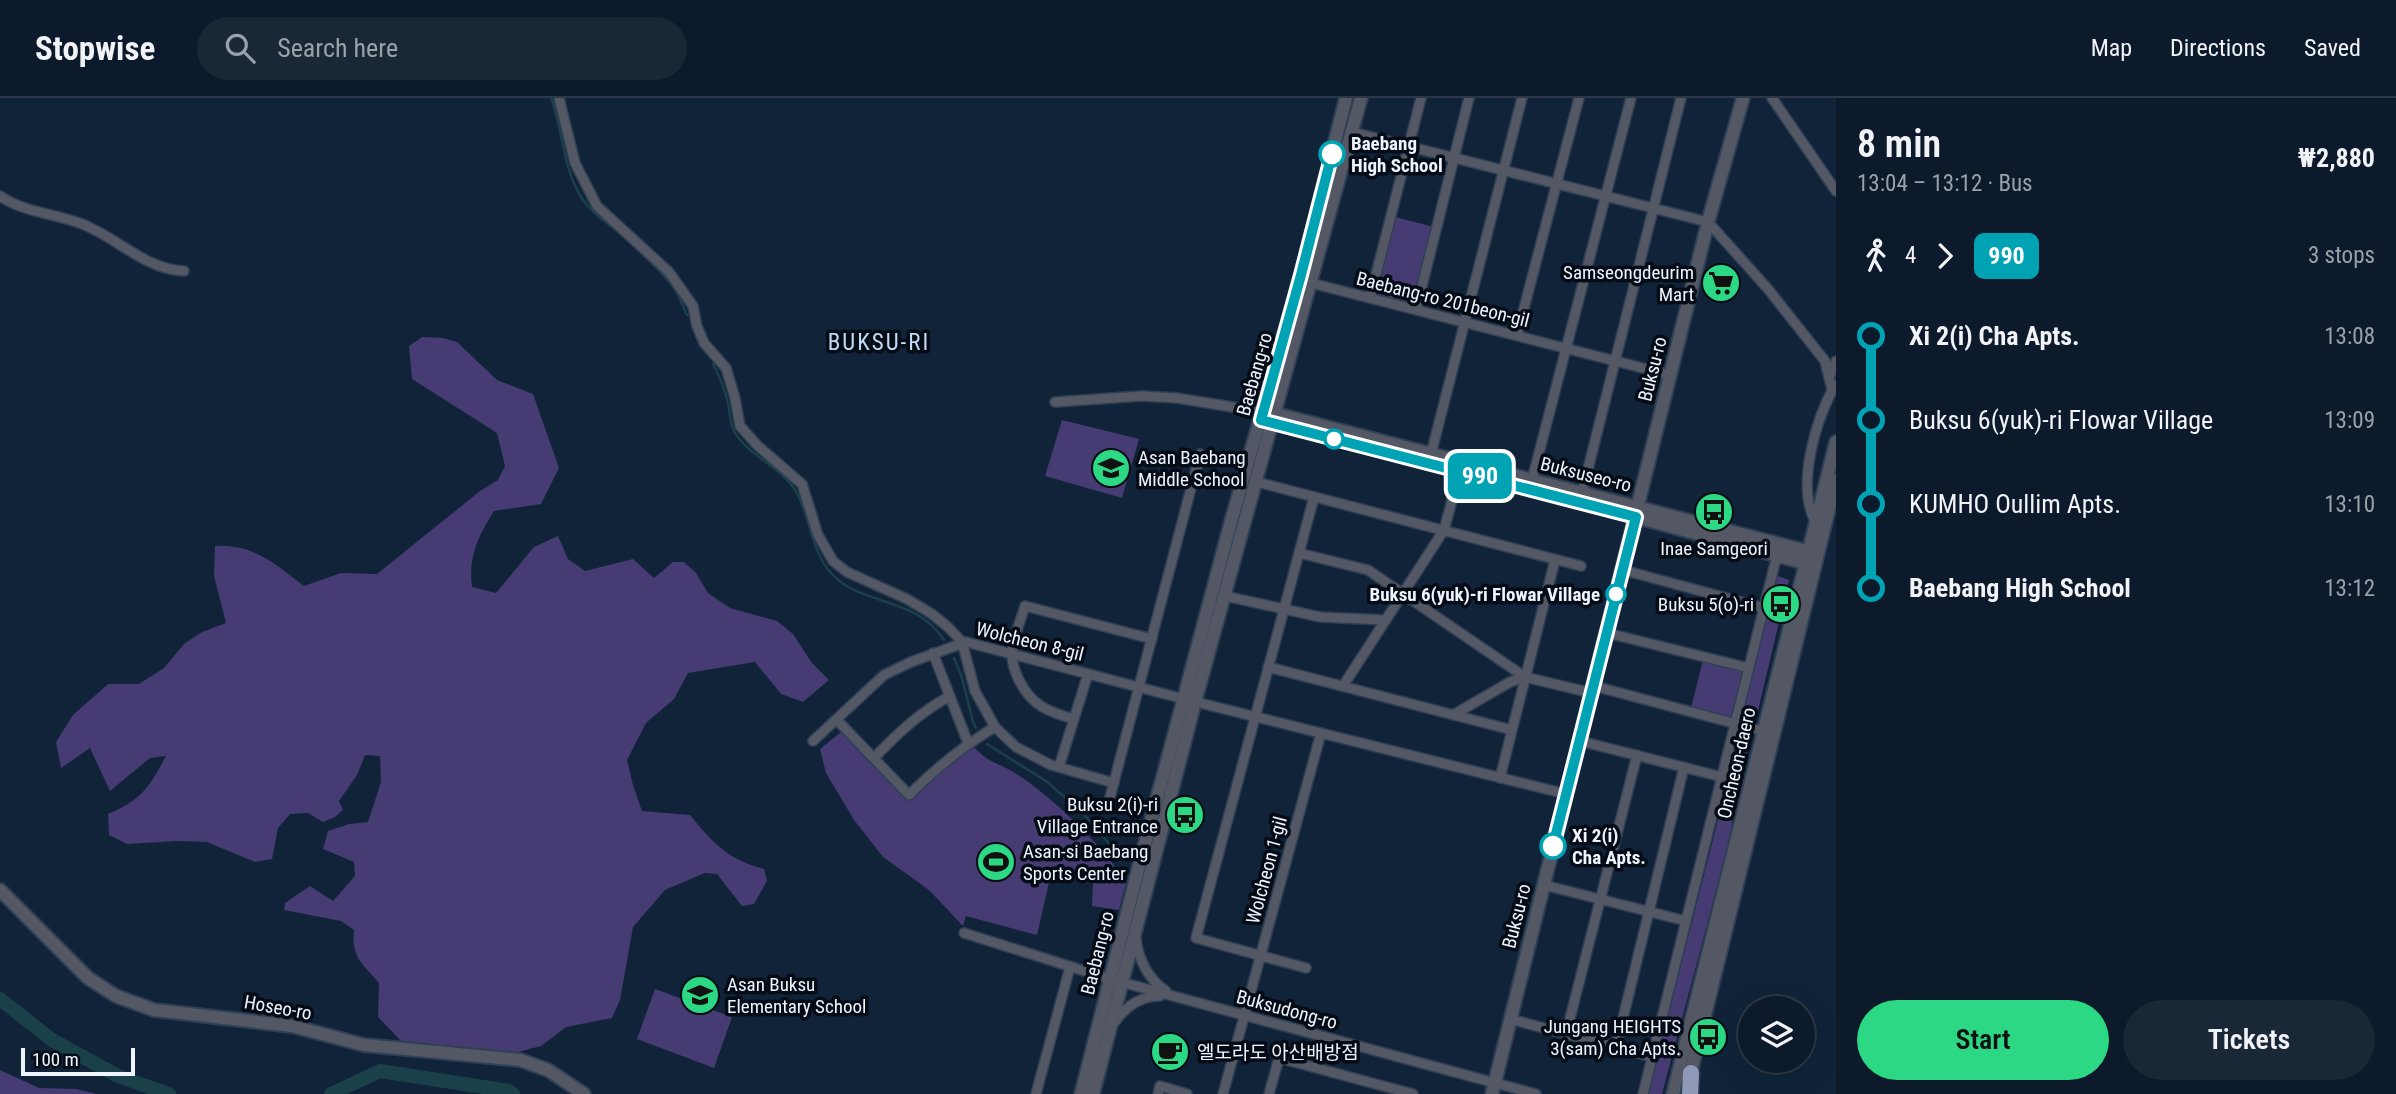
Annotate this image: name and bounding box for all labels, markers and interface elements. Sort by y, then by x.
search box [197,17,687,80]
text: Stopwise [35,29,155,68]
icon: search [221,29,259,67]
text: Search here [277,33,398,63]
text: Map [2091,34,2132,62]
text: Directions [2170,34,2266,62]
text: Saved [2304,34,2361,62]
text: 8 min [1857,122,1941,166]
place label: Baebang High School [1351,132,1443,177]
marker: Baebang High School [1319,141,1345,167]
text: ₩2,880 [2298,143,2375,173]
text: 13:04 – 13:12 · Bus [1857,170,2033,197]
icon: walk [1857,237,1895,275]
icon: forward [1926,237,1964,275]
text: 4 [1905,242,1916,269]
text: 990 [1988,242,2025,270]
text: 3 stops [2308,242,2375,269]
place label: Samseongdeurim Mart [1563,261,1694,306]
supermarket icon: Samseongdeurim Mart [1700,262,1742,304]
street label: Baebang-ro 201beon-gil [1354,267,1532,332]
text: Xi 2(i) Cha Apts. [1909,321,2080,351]
text: 13:08 [2324,323,2375,350]
district label: BUKSU-RI [828,329,930,356]
street label: Baebang-ro [1232,330,1277,418]
street label: Buksu-ro [1633,334,1672,404]
text: Buksu 6(yuk)-ri Flowar Village [1909,405,2213,435]
text: 13:09 [2324,407,2375,434]
unlabelled marker [1324,429,1344,449]
place label: Asan Baebang Middle School [1138,446,1246,491]
school or university icon: Asan Baebang Middle School [1090,447,1132,489]
street label: Buksuseo-ro [1538,452,1634,497]
line badge: 990 [1440,453,1520,499]
text: 990 [1462,462,1498,490]
text: KUMHO Oullim Apts. [1909,489,2121,519]
bus stop icon: Inae Samgeori [1693,491,1735,533]
text: 13:10 [2324,491,2375,518]
place label: Inae Samgeori [1660,537,1768,560]
text: Baebang High School [1909,573,2131,603]
text: 13:12 [2324,575,2375,602]
place label: Buksu 6(yuk)-ri Flowar Village [1370,583,1600,606]
bus stop icon: Buksu 5(o)-ri [1760,583,1802,625]
marker: Buksu 6(yuk)-ri Flowar Village [1606,584,1626,604]
place label: Buksu 5(o)-ri [1658,593,1754,616]
street label: Wolcheon 8-gil [974,617,1086,666]
street label: Oncheon-daero [1713,705,1760,821]
place label: Buksu 2(i)-ri Village Entrance [1037,793,1158,838]
bus stop icon: Buksu 2(i)-ri Village Entrance [1164,794,1206,836]
street label: Wolcheon 1-gil [1241,814,1292,926]
place label: Xi 2(i) Cha Apts. [1572,824,1646,869]
marker: Xi 2(i) Cha Apts. [1540,833,1566,859]
place label: Asan-si Baebang Sports Center [1023,840,1148,885]
sports icon: Asan-si Baebang Sports Center [975,841,1017,883]
street label: Buksu-ro [1497,881,1536,951]
street label: Baebang-ro [1076,909,1119,997]
place label: Asan Buksu Elementary School [727,973,866,1018]
school or university icon: Asan Buksu Elementary School [679,974,721,1016]
street label: Buksudong-ro [1234,985,1340,1034]
street label: Hoseo-ro [242,990,314,1025]
map controls [1738,996,1815,1073]
button: layers [1738,996,1815,1073]
button: Start [1857,1000,2109,1080]
button: Tickets [2123,1000,2375,1080]
place label: Jungang HEIGHTS 3(sam) Cha Apts. [1544,1015,1681,1060]
bus stop icon: Jungang HEIGHTS 3(sam) Cha Apts. [1687,1016,1729,1058]
cafe icon: 엘도라도 아산배방점 [1149,1031,1191,1073]
place label: 엘도라도 아산배방점 [1197,1041,1359,1064]
scale bar [21,1045,135,1077]
text: 100 m [32,1048,79,1071]

